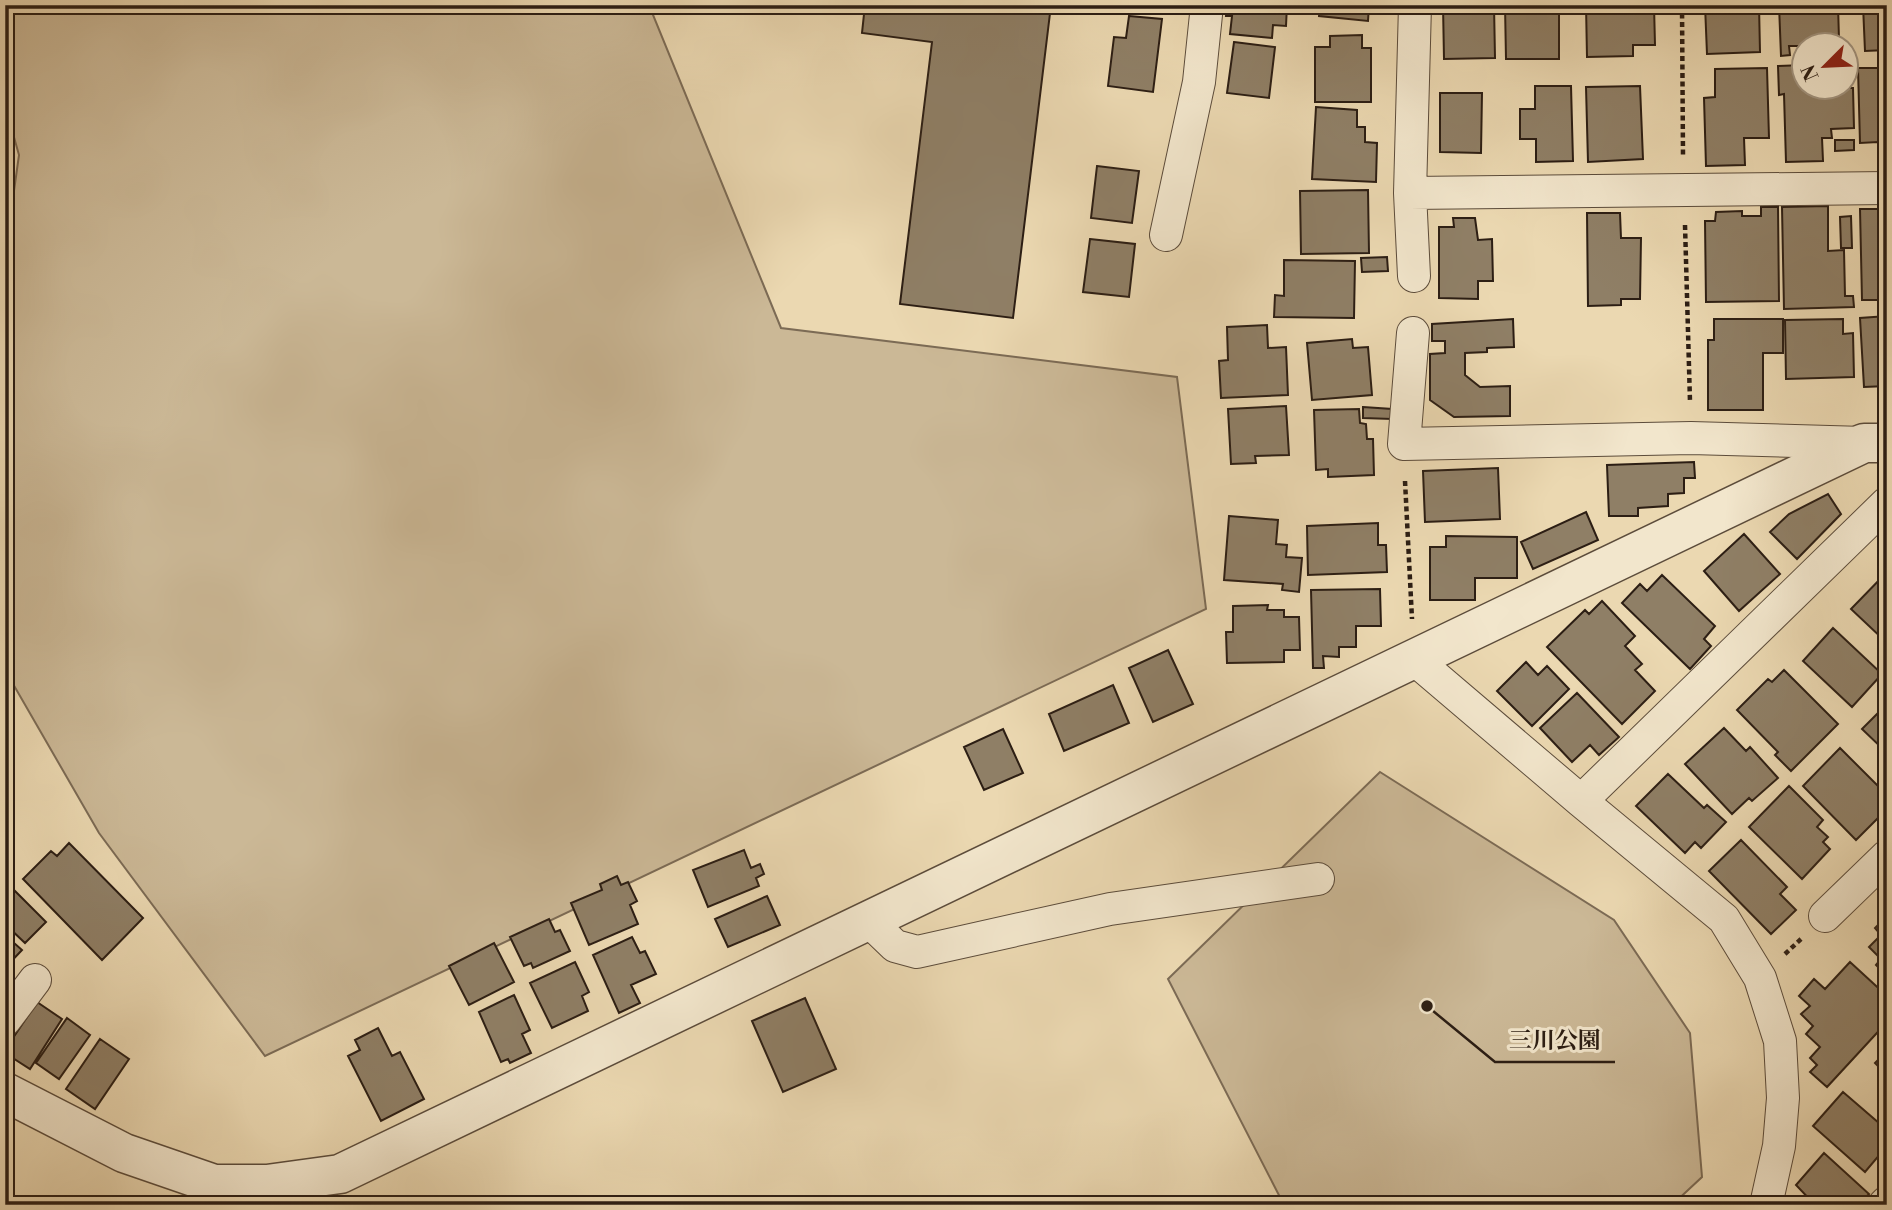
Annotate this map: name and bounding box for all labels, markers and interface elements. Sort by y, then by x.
north arrow [1790,32,1860,102]
text: N [1796,61,1824,84]
callout: 三川公園 [1495,1018,1615,1062]
text: 三川公園 [1509,1027,1601,1055]

